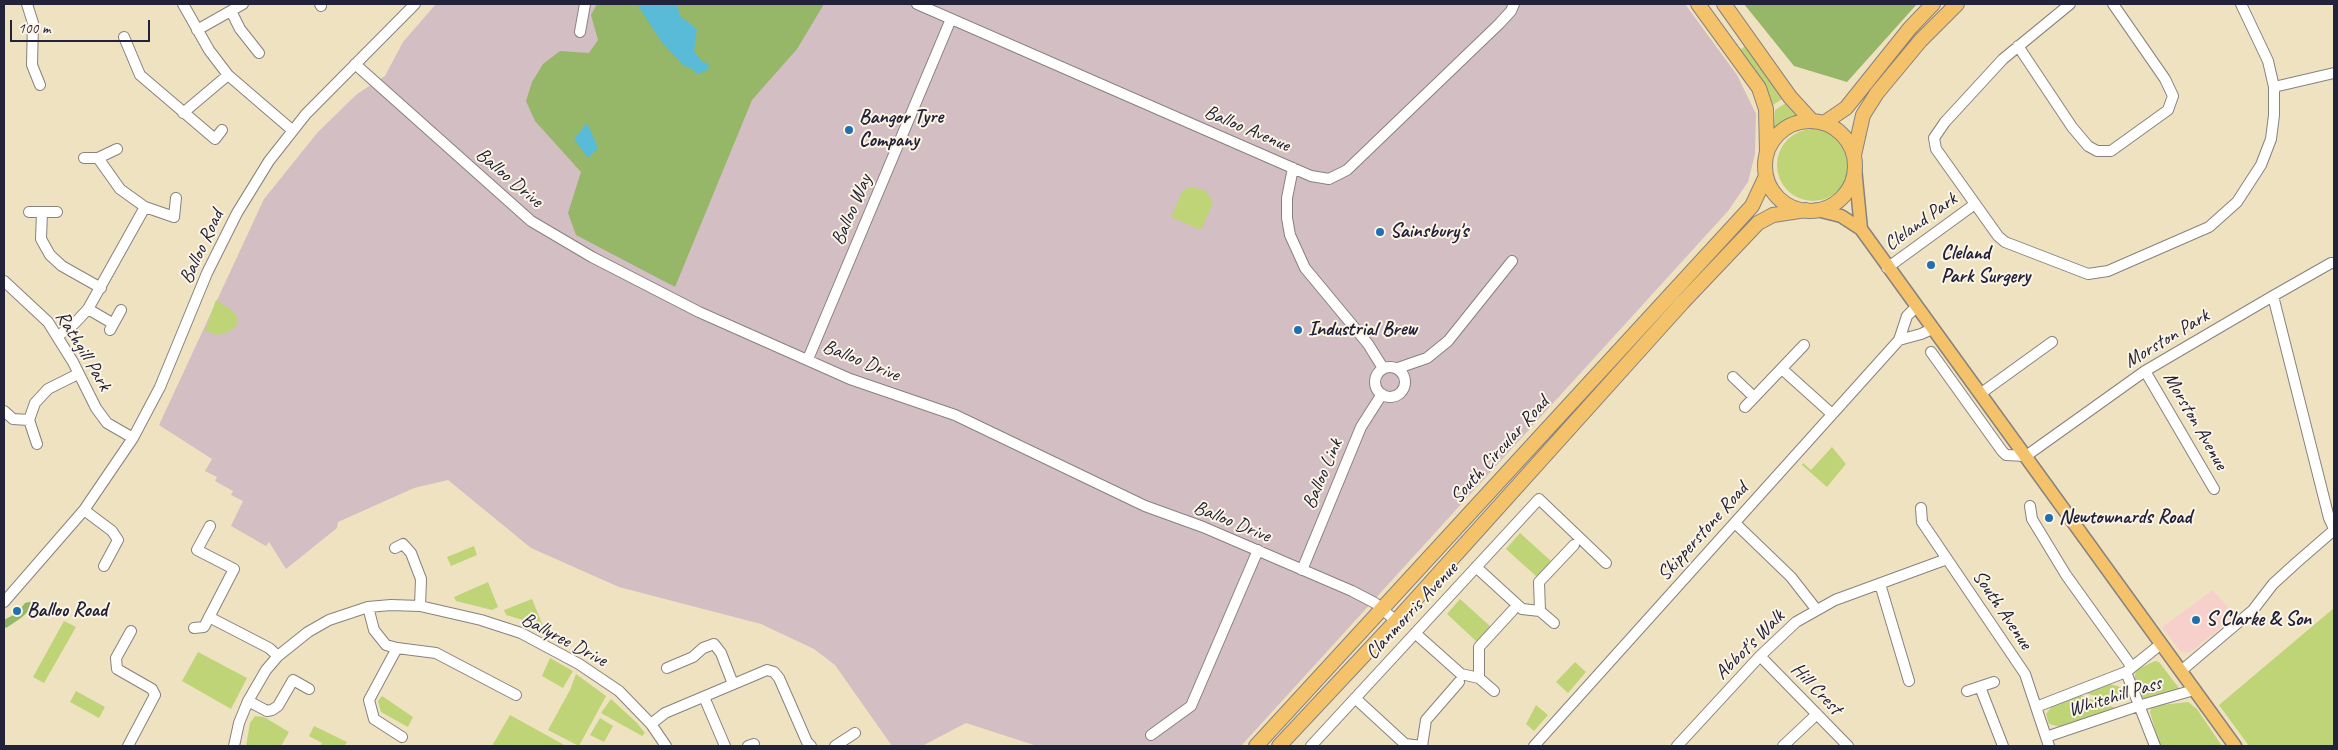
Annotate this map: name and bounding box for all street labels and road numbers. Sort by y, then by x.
street label: Balloo Avenue [1201,100,1293,158]
street label: Balloo Drive [470,143,548,213]
street label: Balloo Way [826,171,878,249]
street label: Cleland Park [1880,188,1962,256]
street label: Balloo Road [175,206,229,288]
street label: Morston Park [2120,304,2214,374]
street label: Rathgill Park [50,307,116,395]
street label: Balloo Drive [819,335,903,387]
street label: Morston Avenue [2157,368,2233,474]
street label: South Circular Road [1445,391,1555,509]
street label: Balloo Link [1298,435,1348,513]
street label: Skipperstone Road [1652,478,1754,586]
street label: Balloo Drive [1190,496,1274,548]
street label: Clanmorris Avenue [1361,557,1463,665]
street label: South Avenue [1967,566,2037,654]
street label: Abbot's Walk [1710,605,1790,685]
street label: Ballyree Drive [517,607,611,673]
street label: Hill Crest [1785,658,1847,720]
street label: Whitehill Pass [2065,671,2165,723]

